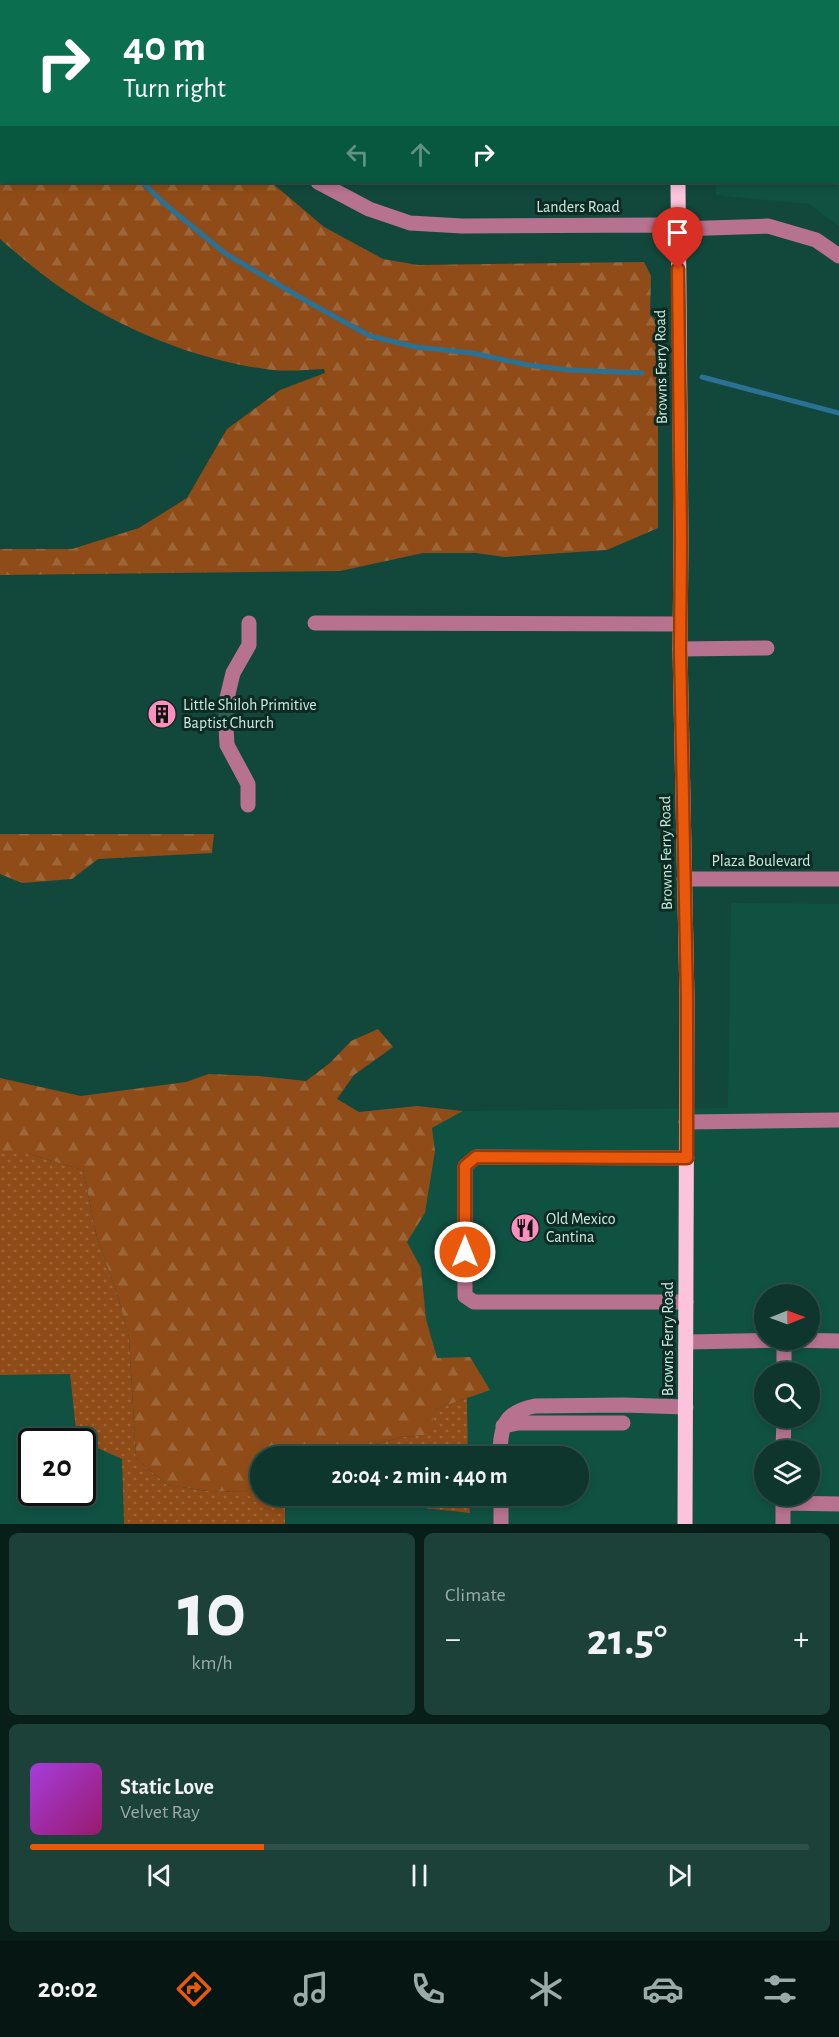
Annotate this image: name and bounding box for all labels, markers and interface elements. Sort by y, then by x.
icon: right [24,24,102,102]
text: 40 m [123,26,206,68]
text: Turn right [123,75,226,102]
icon: left [341,138,374,171]
icon: ahead [404,138,437,171]
icon: right [467,138,500,171]
street label: Landers Road [536,199,620,215]
pin [652,207,703,269]
icon: arrive [661,216,694,249]
street label: Browns Ferry Road [652,310,671,424]
place label: Little Shiloh Primitive Baptist Church [183,697,317,731]
building icon: Little Shiloh Primitive Baptist Church [146,698,178,730]
street label: Browns Ferry Road [657,796,676,910]
street label: Plaza Boulevard [711,853,811,869]
place label: Old Mexico Cantina [546,1211,616,1245]
restaurant icon: Old Mexico Cantina [509,1212,541,1244]
position arrow [433,1220,497,1284]
street label: Browns Ferry Road [660,1282,677,1396]
north arrow [754,1284,820,1350]
map controls [754,1284,820,1506]
button: search [754,1362,820,1428]
speed limit sign: 20 [18,1428,96,1506]
button: layers [754,1440,820,1506]
text: 20:04 · 2 min · 440 m [331,1465,508,1487]
text: 10 [178,1573,246,1651]
text: Climate [445,1585,506,1605]
text: 21.5° [587,1618,667,1663]
text: − [445,1623,461,1656]
text: + [793,1623,809,1656]
text: km/h [191,1653,233,1673]
text: Static Love [120,1776,214,1798]
text: Velvet Ray [120,1802,200,1822]
icon: previous [143,1859,176,1892]
icon: pause [403,1859,436,1892]
icon: next [663,1859,696,1892]
icon: directions [173,1968,215,2010]
icon: music [290,1968,332,2010]
icon: phone [407,1968,449,2010]
icon: climate [525,1968,567,2010]
icon: car [642,1968,684,2010]
icon: filters [759,1968,801,2010]
text: 20:02 [38,1975,97,2002]

